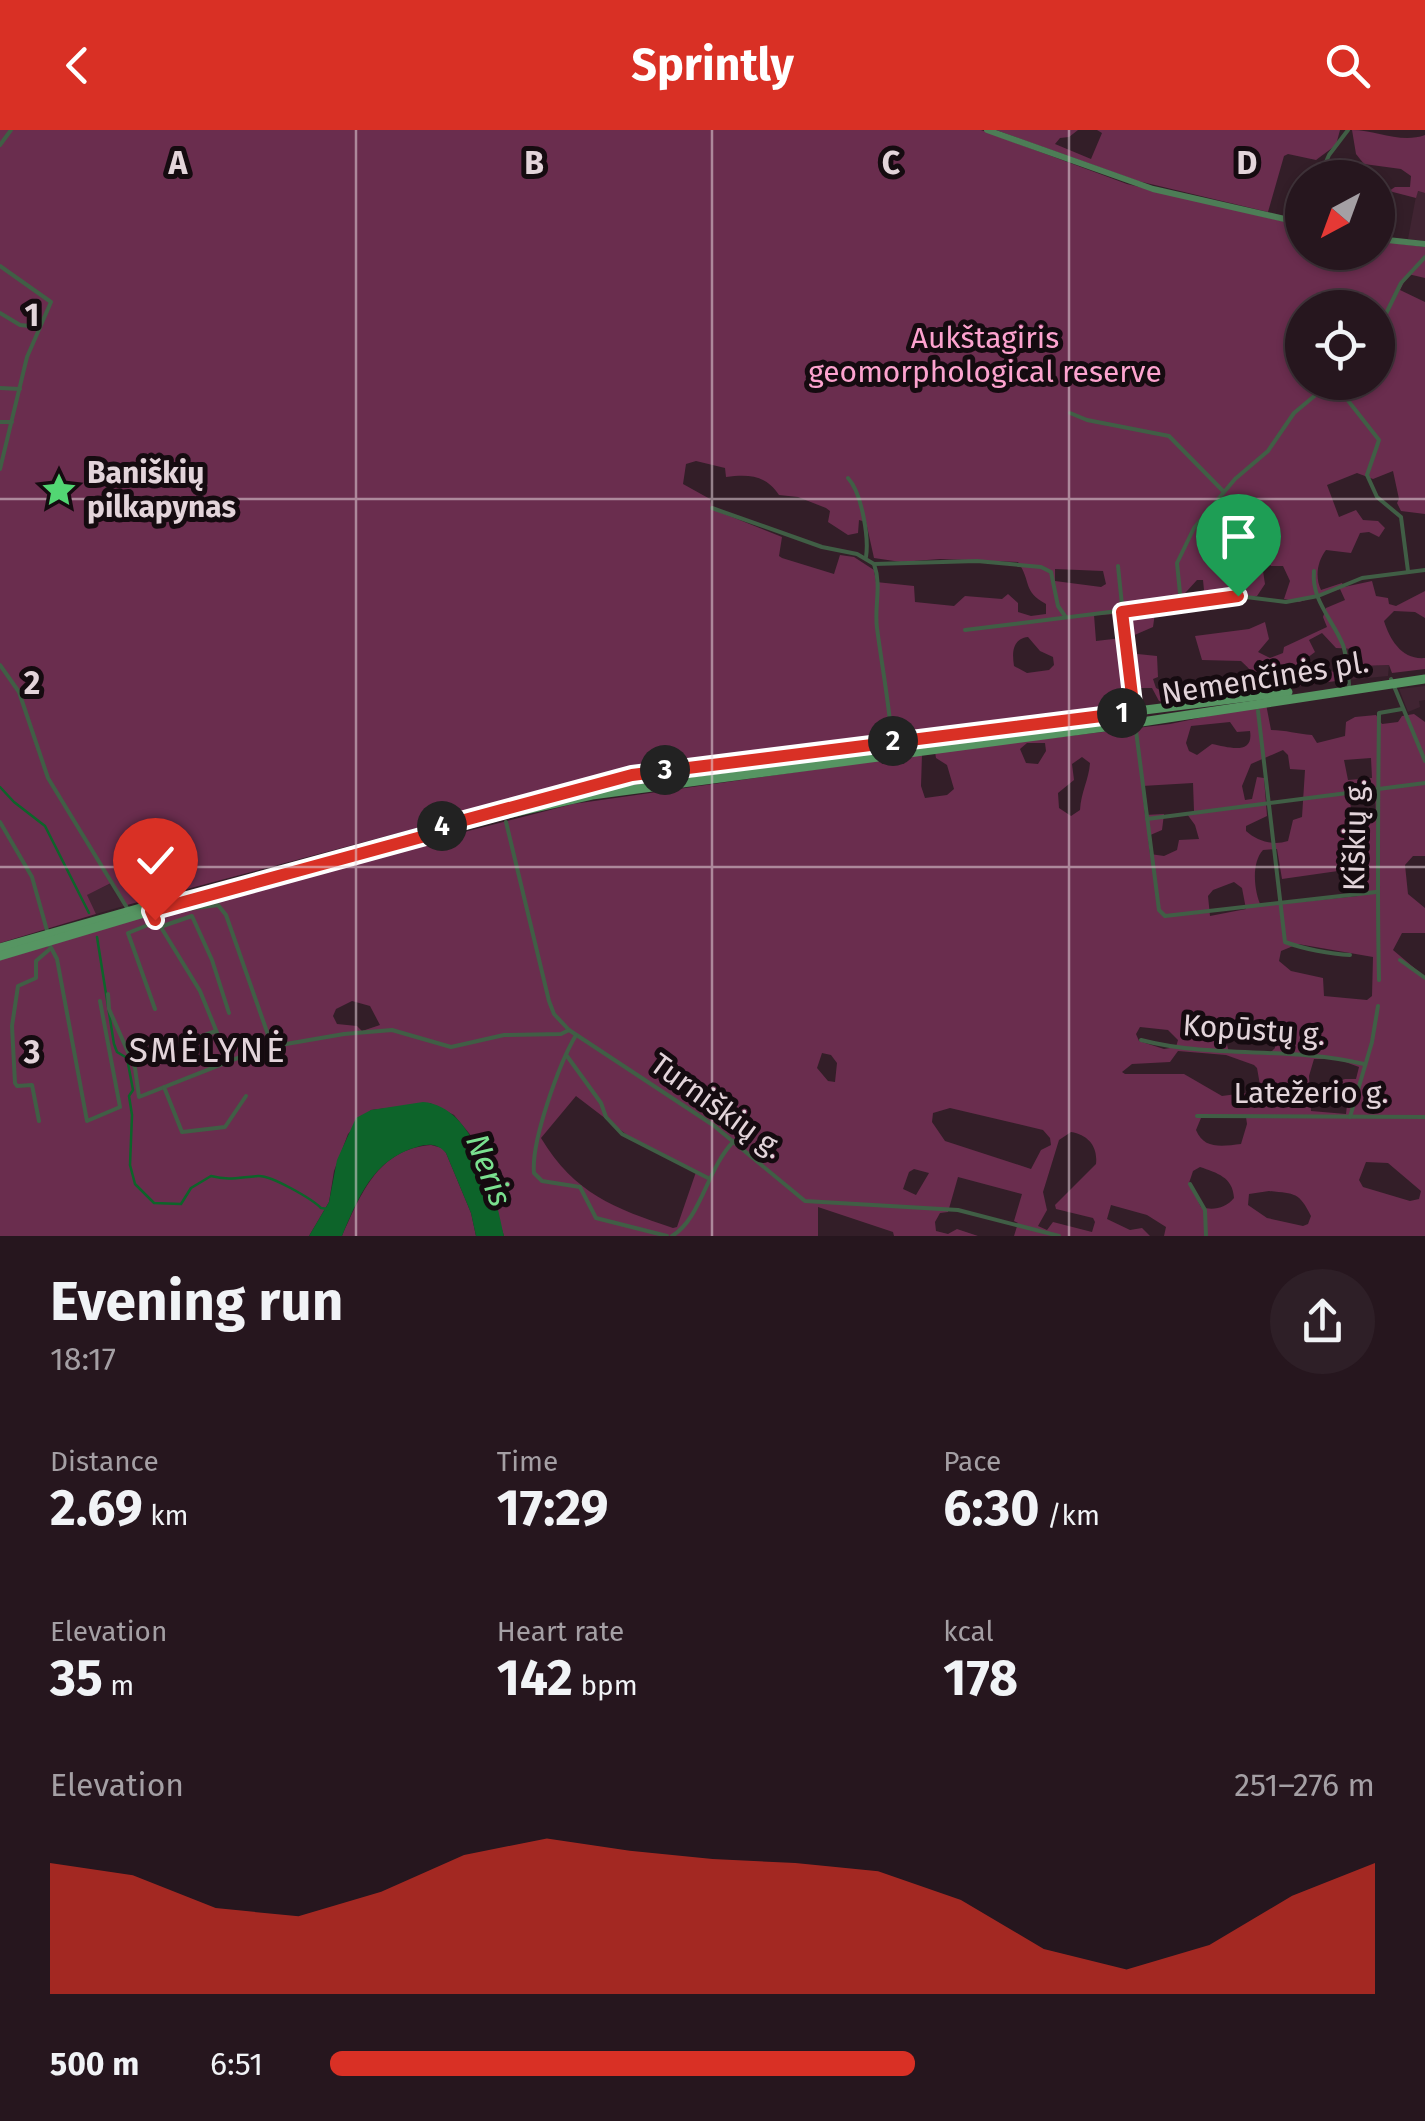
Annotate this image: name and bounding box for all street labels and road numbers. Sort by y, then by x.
street label: Nemenčinės pl. [1159,644,1371,712]
street label: Kiškių g. [1336,779,1374,891]
street label: Kopūstų g. [1181,1007,1327,1053]
street label: Turniškių g. [644,1046,790,1166]
street label: Latežerio g. [1233,1075,1389,1111]

